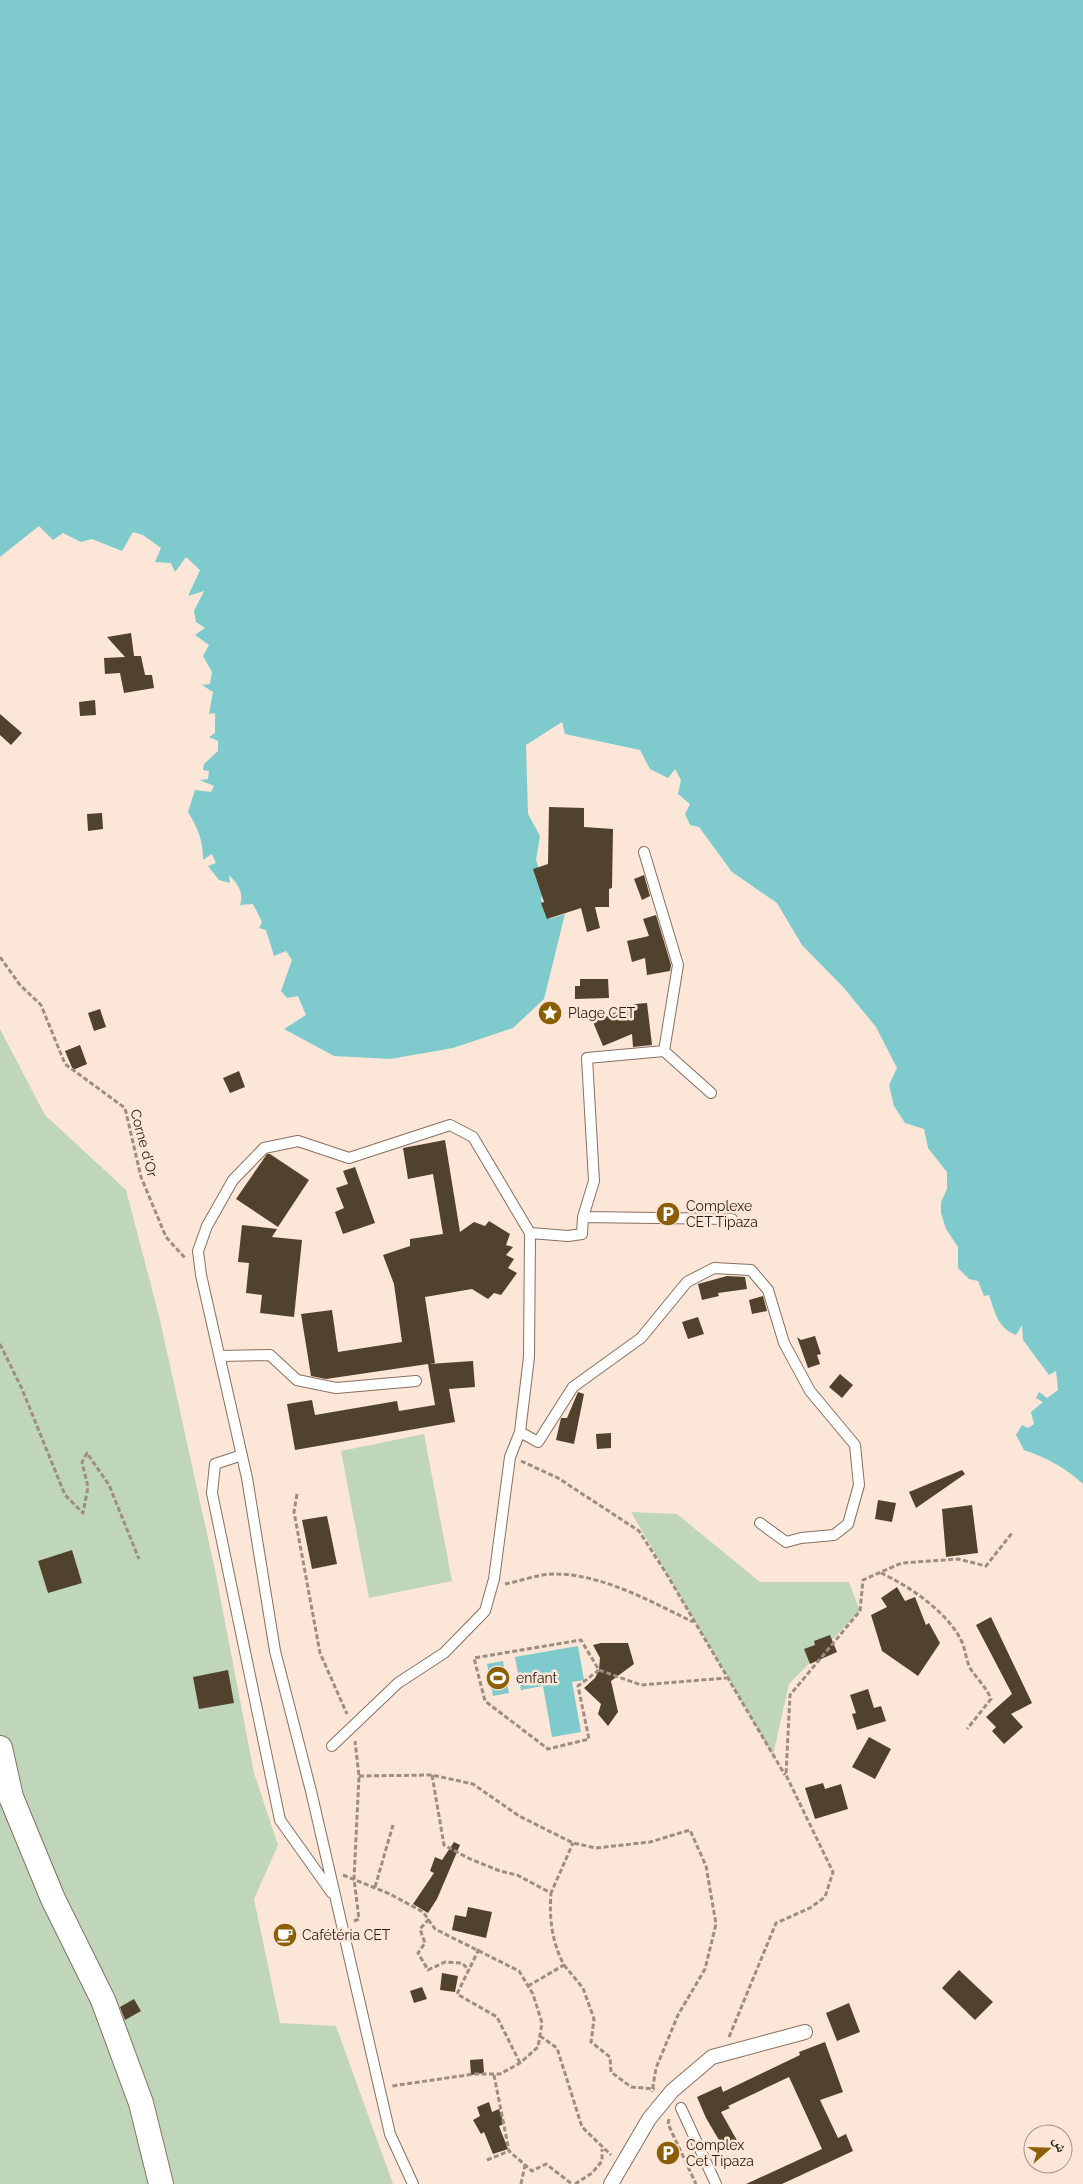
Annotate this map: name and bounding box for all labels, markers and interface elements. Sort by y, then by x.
place icon: Plage CET [537,1000,563,1026]
place label: Plage CET [568,1005,636,1021]
street label: Corne d'Or [127,1107,161,1179]
place label: Complexe CET Tipaza [686,1198,758,1230]
parking icon: Complexe CET Tipaza [655,1201,681,1227]
sports icon: enfant [485,1665,511,1691]
place label: enfant [516,1670,558,1686]
cafe icon: Cafétéria CET [272,1922,298,1948]
place label: Cafétéria CET [302,1927,391,1943]
north arrow [1023,2124,1073,2174]
text: ش [1049,2135,1070,2155]
place label: Complex Cet Tipaza [686,2137,754,2169]
parking icon: Complex Cet Tipaza [655,2140,681,2166]

